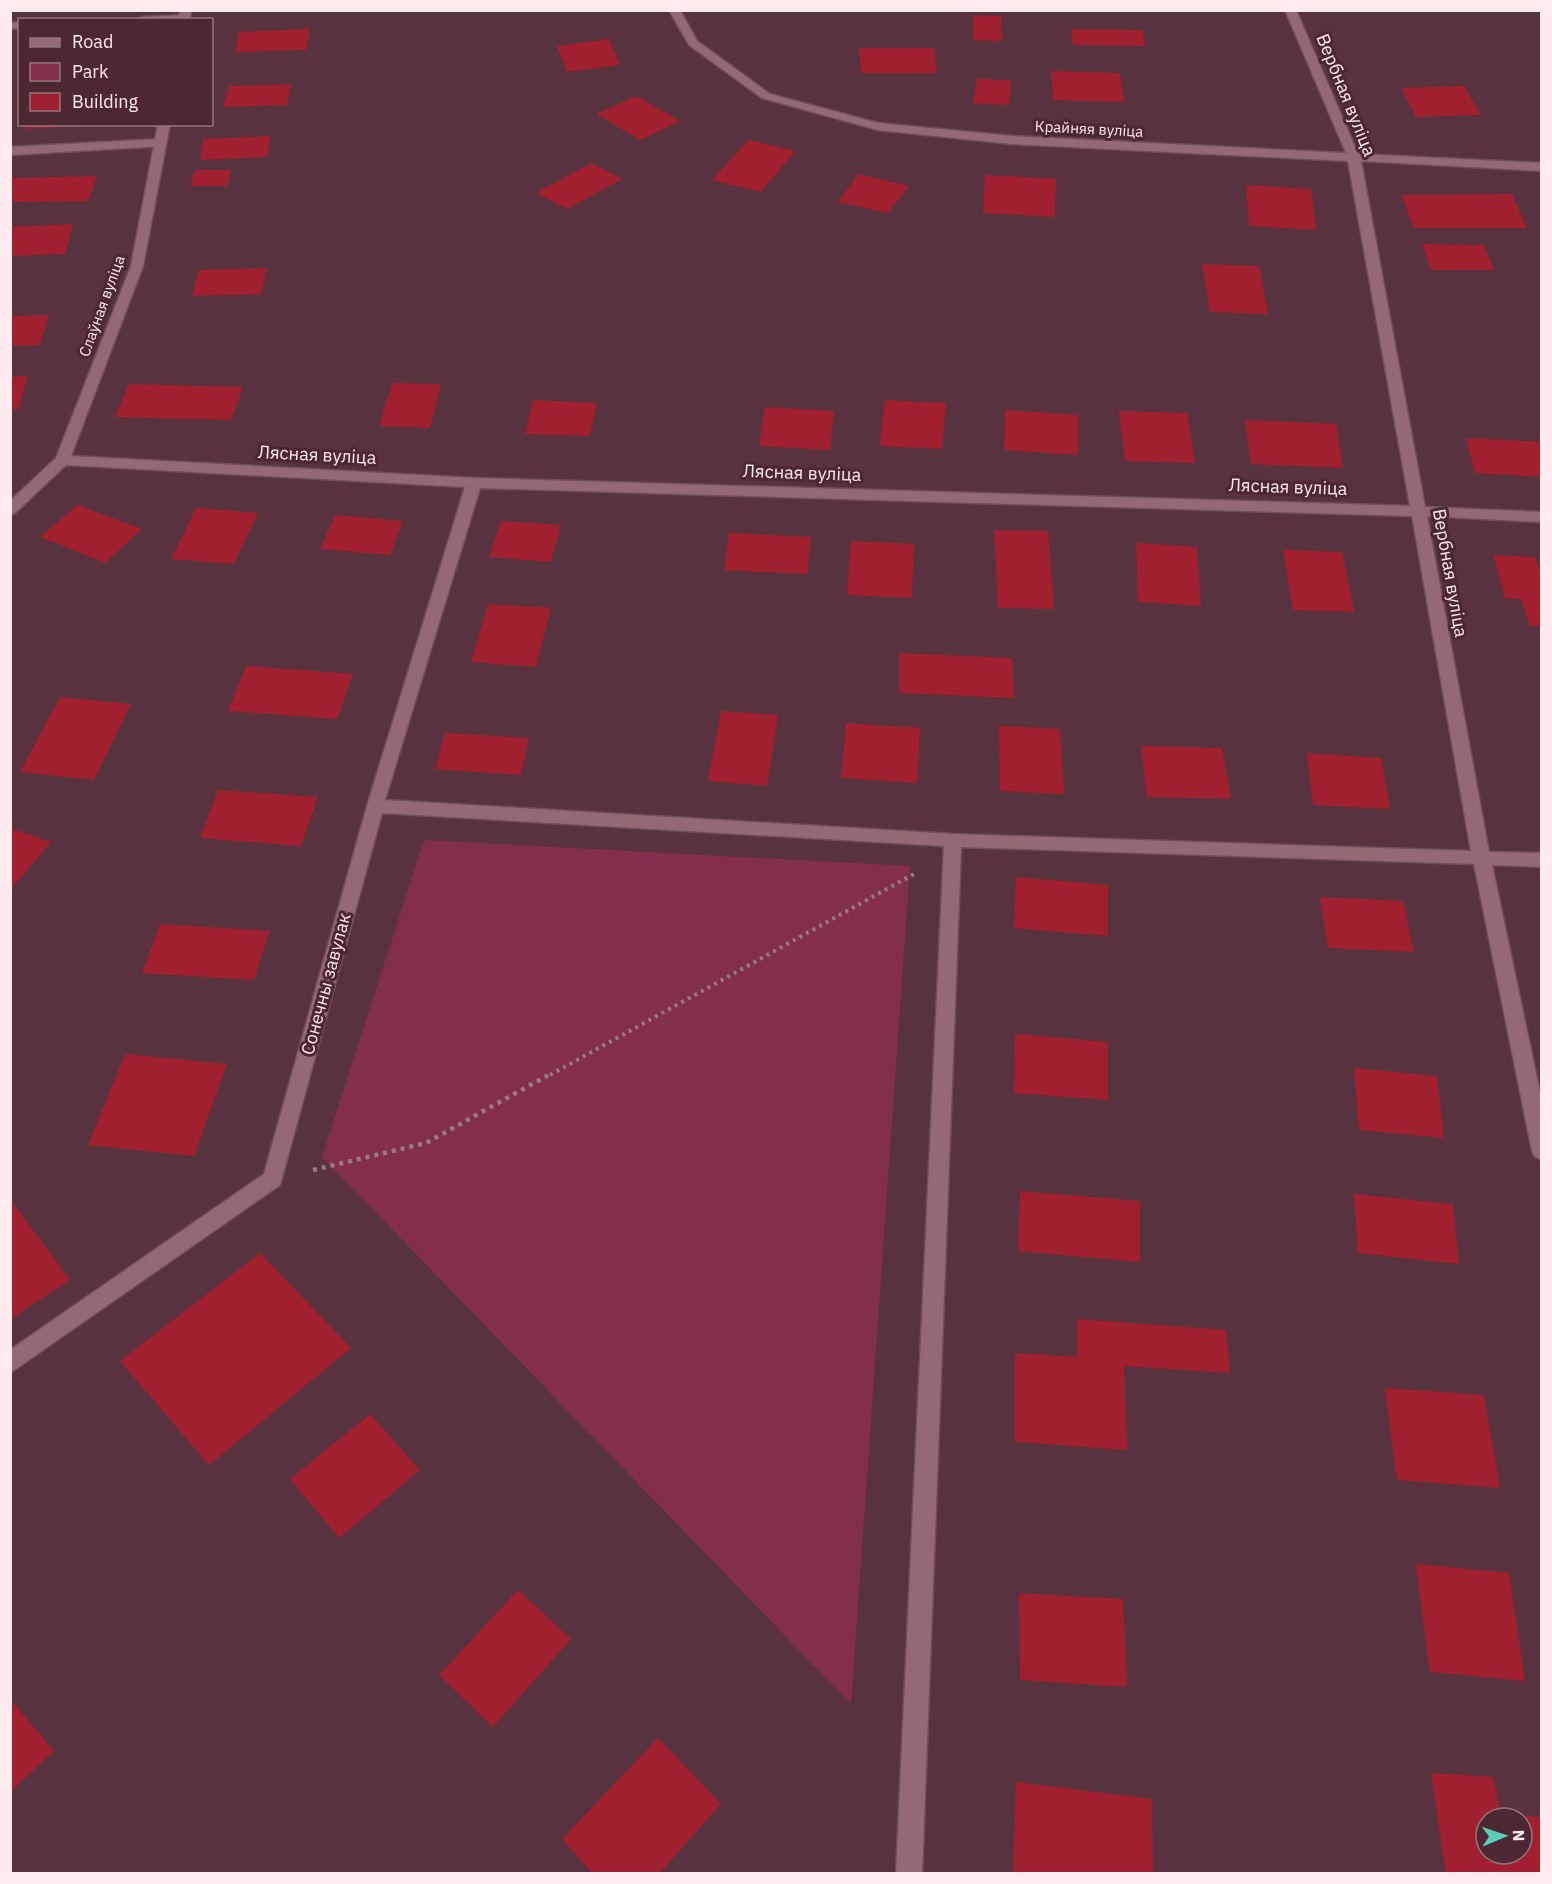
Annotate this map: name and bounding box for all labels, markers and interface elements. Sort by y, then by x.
legend [18,18,213,126]
text: Road [72,30,113,53]
street label: Вербная вуліца [1311,30,1382,160]
text: Park [72,60,109,83]
text: Building [72,90,139,113]
street label: Крайняя вуліца [1034,116,1144,141]
street label: Слаўная вуліца [74,253,129,359]
street label: Лясная вуліца [257,440,377,469]
street label: Лясная вуліца [742,459,862,486]
street label: Лясная вуліца [1228,473,1348,500]
street label: Вербная вуліца [1428,507,1473,639]
street label: Сонечны завулак [296,910,356,1057]
north arrow [1474,1806,1534,1866]
text: N [1509,1829,1529,1842]

